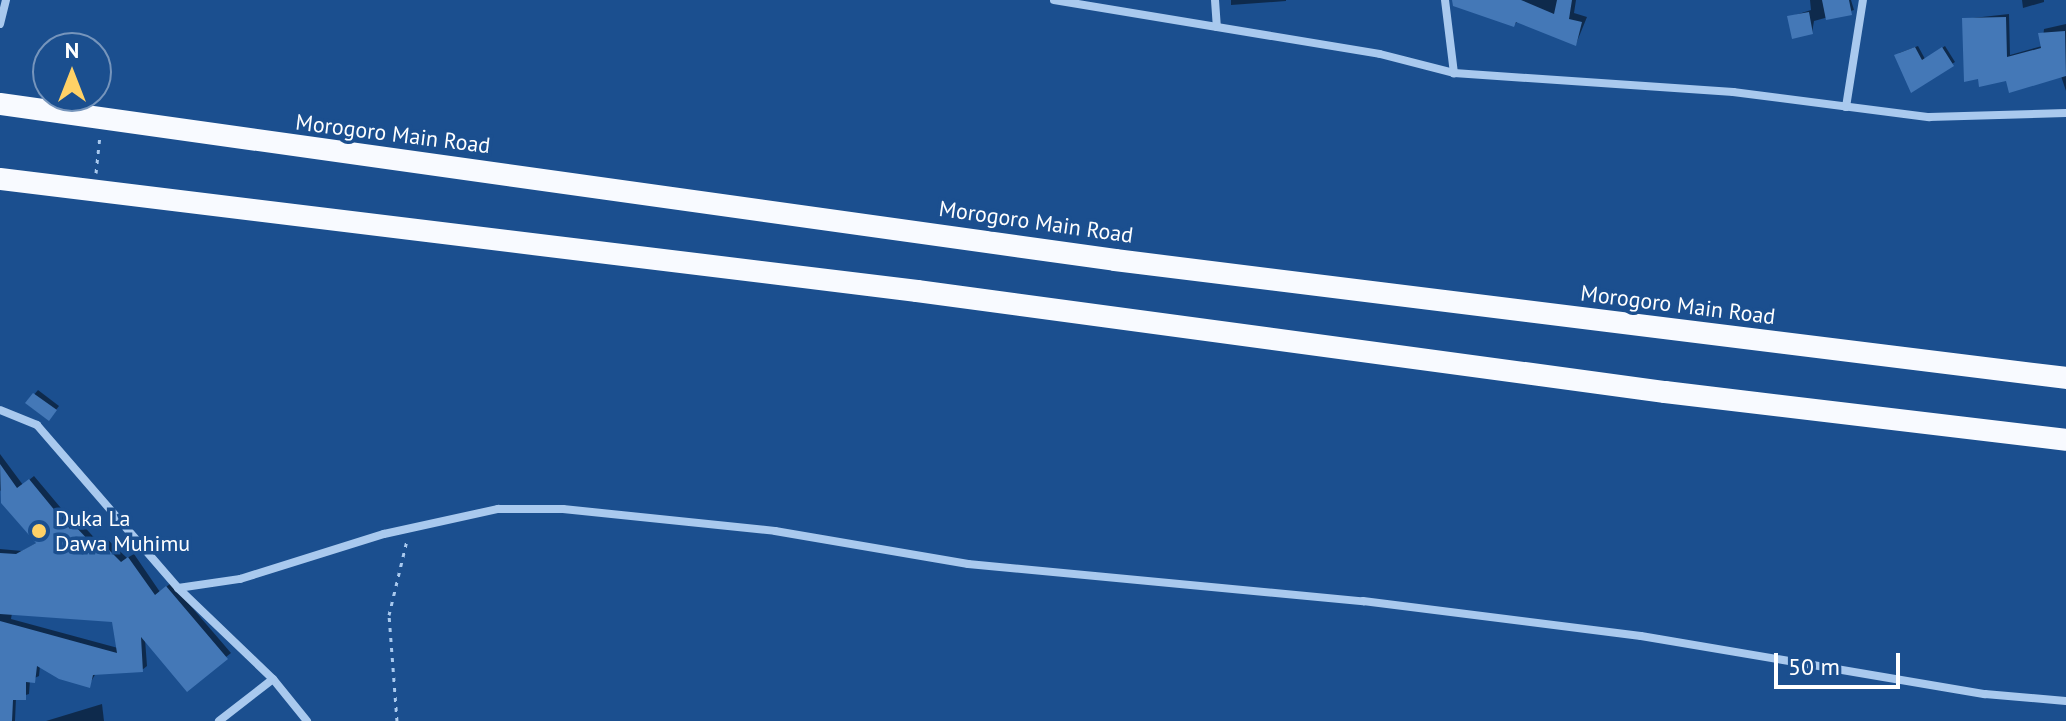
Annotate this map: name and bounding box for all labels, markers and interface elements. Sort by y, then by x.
north arrow [32,32,112,112]
text: N [65,36,79,64]
street label: Morogoro Main Road [294,109,492,159]
street label: Morogoro Main Road [937,195,1135,249]
street label: Morogoro Main Road [1579,280,1777,330]
place label: Duka La Dawa Muhimu [55,505,190,556]
marker: Duka La Dawa Muhimu [30,522,48,540]
scale bar [1778,637,1904,687]
text: 50 m [1788,651,1840,682]

